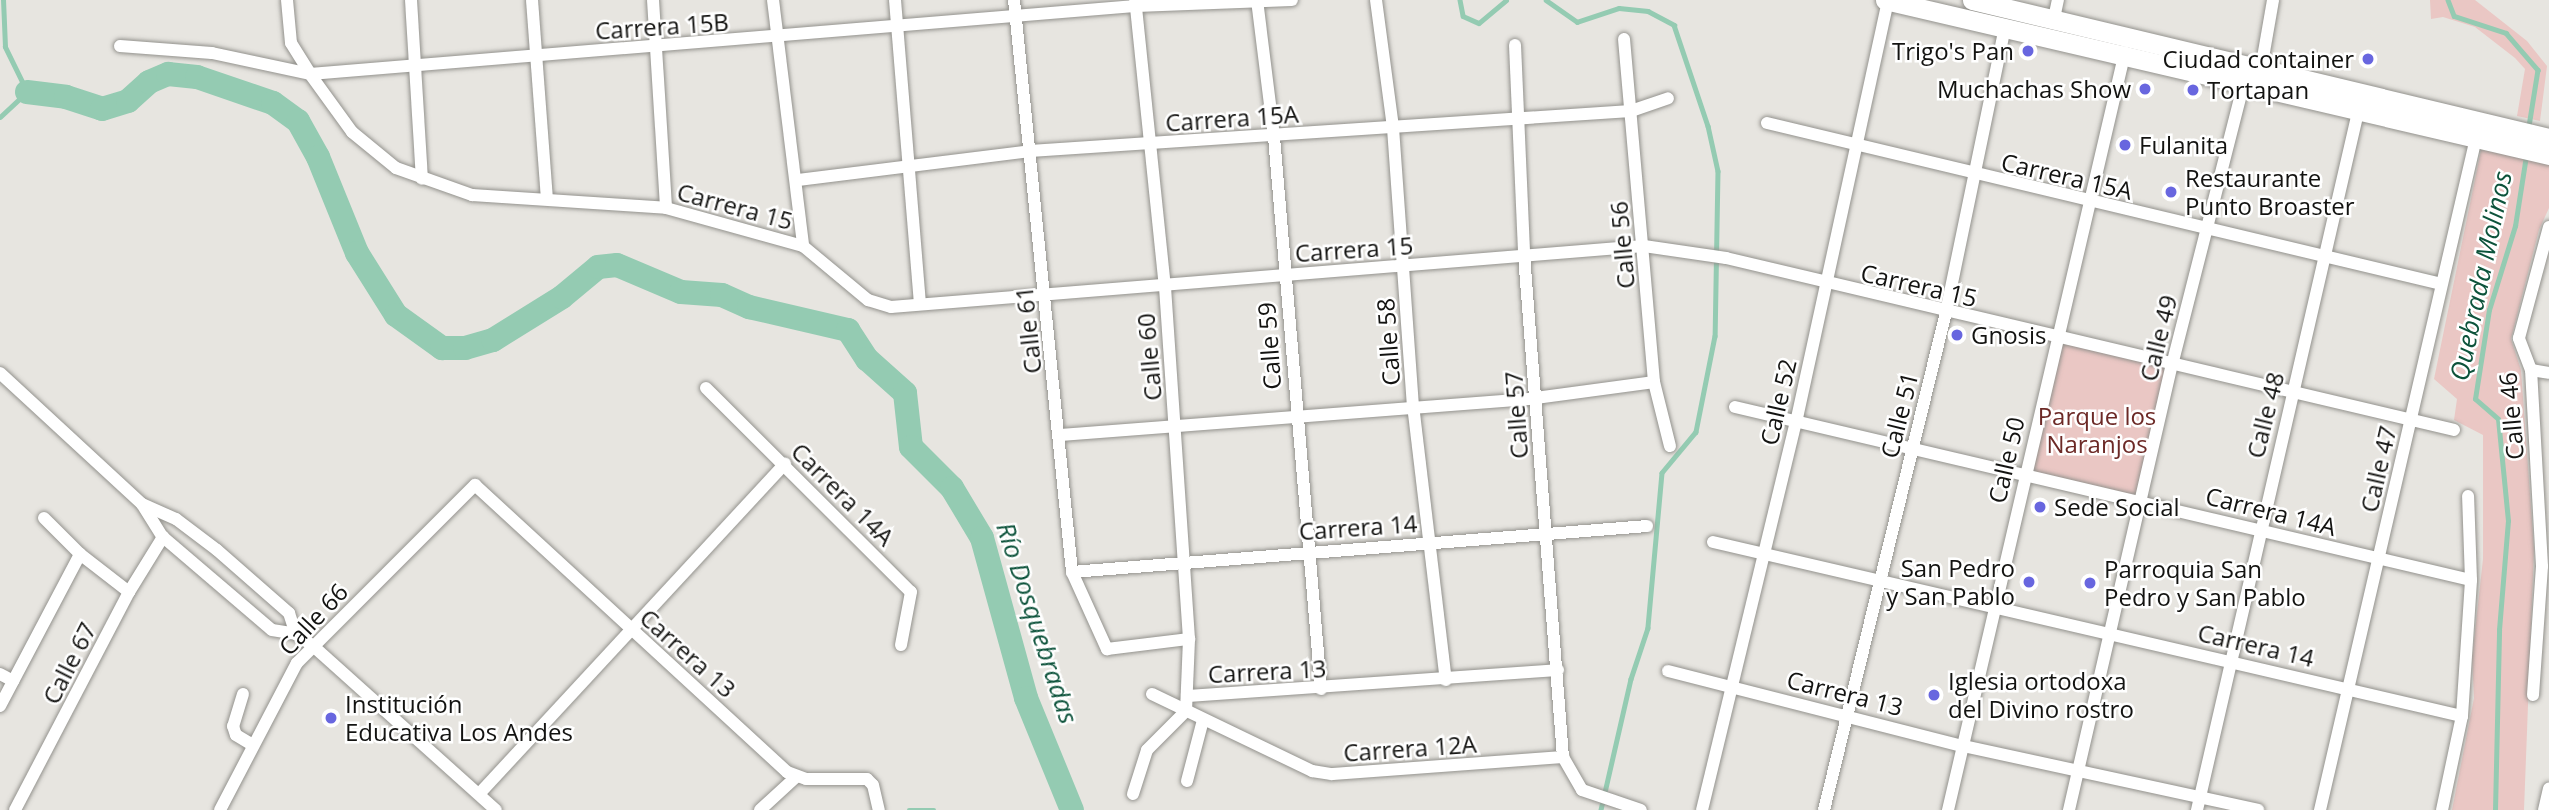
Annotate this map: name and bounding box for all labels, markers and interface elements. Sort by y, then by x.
street label: Carrera 15B [594,7,730,45]
place label: Trigo's Pan [1892,37,2014,65]
marker: Trigo's Pan [2020,43,2036,59]
place label: Ciudad container [2163,45,2354,73]
marker: Ciudad container [2360,51,2376,67]
place label: Muchachas Show [1937,75,2131,103]
place label: Tortapan [2207,76,2309,104]
marker: Muchachas Show [2137,81,2153,97]
marker: Tortapan [2185,82,2201,98]
street label: Carrera 15A [1164,99,1300,137]
place label: Fulanita [2139,131,2228,159]
marker: Fulanita [2117,137,2133,153]
street label: Carrera 15A [1999,147,2135,205]
place label: Restaurante Punto Broaster [2185,164,2354,220]
water label: Quebrada Molinos [2444,168,2518,384]
street label: Carrera 15 [674,177,796,235]
marker: Restaurante Punto Broaster [2163,184,2179,200]
street label: Calle 56 [1604,200,1640,290]
street label: Carrera 15 [1294,231,1414,267]
street label: Carrera 15 [1858,258,1980,312]
street label: Calle 61 [1009,285,1047,375]
street label: Calle 49 [2133,292,2183,384]
street label: Calle 58 [1371,297,1405,387]
street label: Calle 59 [1252,301,1286,391]
street label: Calle 60 [1131,312,1167,402]
place label: Gnosis [1971,321,2047,349]
marker: Gnosis [1949,327,1965,343]
street label: Calle 52 [1754,356,1802,448]
street label: Calle 51 [1874,369,1924,461]
street label: Calle 48 [2240,369,2290,461]
street label: Calle 57 [1499,370,1533,460]
street label: Calle 46 [2493,371,2529,461]
park label: Parque los Naranjos [2038,402,2156,458]
street label: Calle 50 [1982,414,2030,506]
street label: Calle 47 [2354,423,2402,515]
street label: Carrera 14A [786,437,900,551]
street label: Carrera 14A [2203,481,2339,541]
place label: Sede Social [2054,493,2180,521]
marker: Sede Social [2032,499,2048,515]
street label: Carrera 14 [1298,509,1418,545]
water label: Río Dosquebradas [990,518,1084,728]
place label: San Pedro y San Pablo [1886,554,2015,610]
place label: Parroquia San Pedro y San Pablo [2104,555,2306,611]
marker: San Pedro y San Pablo [2021,574,2037,590]
marker: Parroquia San Pedro y San Pablo [2082,575,2098,591]
street label: Calle 66 [273,577,353,661]
street label: Carrera 13 [634,603,742,703]
street label: Calle 67 [36,617,102,709]
street label: Carrera 14 [2195,618,2317,672]
street label: Carrera 13 [1207,654,1327,688]
street label: Carrera 13 [1784,665,1906,721]
place label: Iglesia ortodoxa del Divino rostro [1948,667,2134,723]
marker: Iglesia ortodoxa del Divino rostro [1926,687,1942,703]
place label: Institución Educativa Los Andes [345,690,573,746]
marker: Institución Educativa Los Andes [323,710,339,726]
street label: Carrera 12A [1342,729,1478,767]

